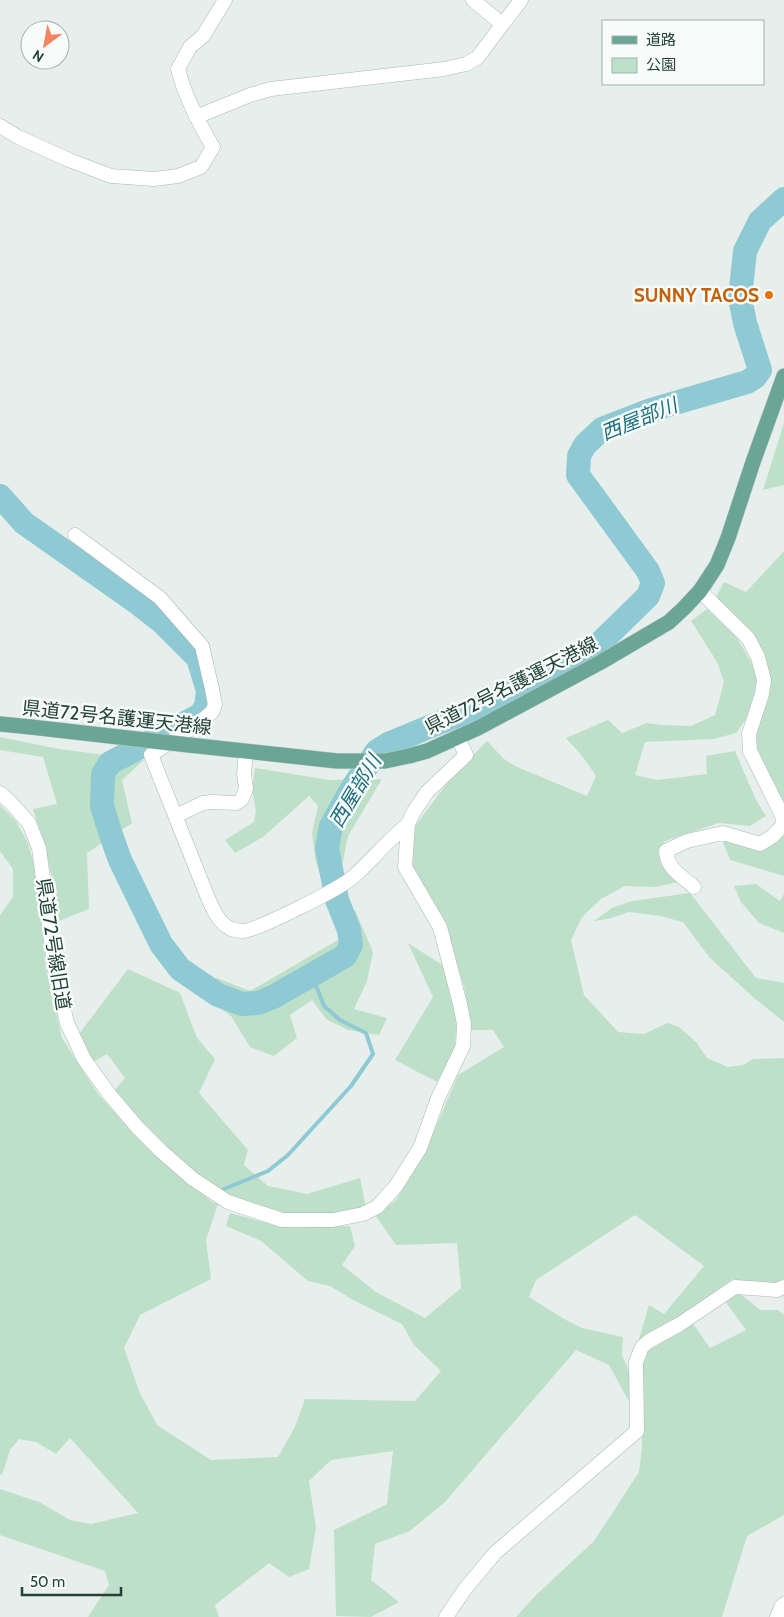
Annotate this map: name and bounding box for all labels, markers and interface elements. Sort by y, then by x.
north arrow [20,20,70,70]
legend [602,20,764,85]
text: 道路 [646,31,676,49]
text: N [29,46,47,66]
text: 公園 [646,56,676,74]
place label: SUNNY TACOS [634,284,759,307]
marker: SUNNY TACOS [763,289,775,301]
water label: 西屋部川 [597,392,682,445]
street label: 県道72号名護運天港線 [421,632,601,739]
street label: 県道72号名護運天港線 [21,696,213,739]
water label: 西屋部川 [324,749,387,831]
street label: 県道72号線旧道 [32,876,75,1012]
scale bar [22,1564,121,1596]
text: 50 m [30,1573,65,1591]

